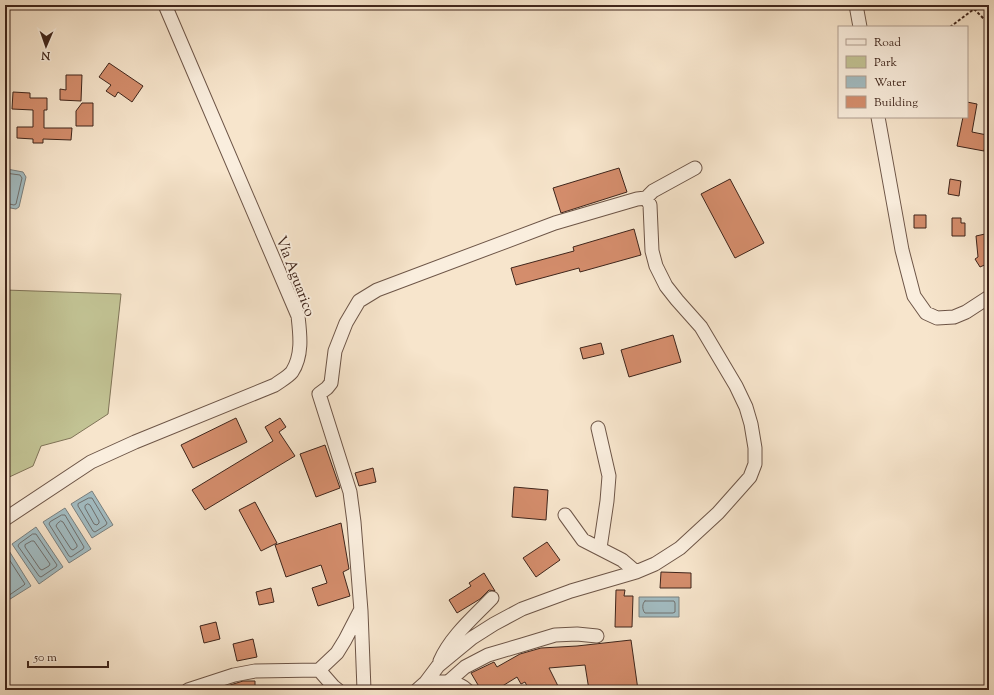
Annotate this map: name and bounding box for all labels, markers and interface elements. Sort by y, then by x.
north arrow [26,26,66,66]
legend [838,26,968,118]
text: Road [874,34,901,52]
text: N [41,47,51,63]
text: Park [874,54,897,72]
text: Water [874,74,907,92]
text: Building [874,94,918,112]
street label: Vía Aguarico [270,233,320,320]
scale bar [28,643,108,669]
text: 50 m [33,649,57,667]

